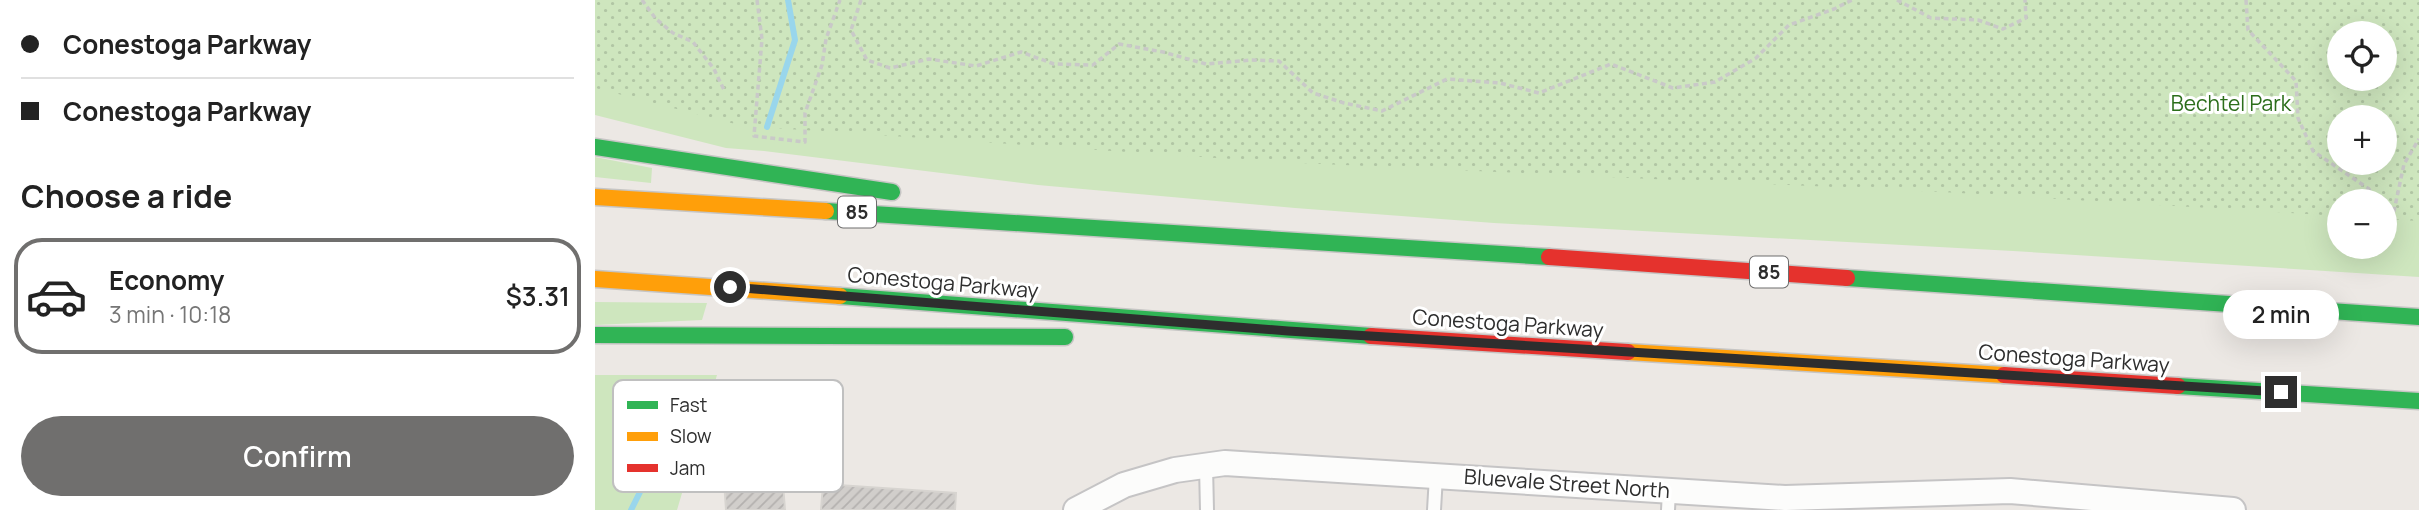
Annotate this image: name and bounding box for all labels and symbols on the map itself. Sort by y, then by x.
park label: Bechtel Park [2171,89,2292,117]
road number: 85 [838,196,876,228]
road number: 85 [1750,256,1788,288]
street label: Conestoga Parkway [847,260,1040,304]
route start [714,271,746,303]
callout: 2 min [2223,290,2339,340]
street label: Conestoga Parkway [1412,302,1604,344]
street label: Conestoga Parkway [1978,337,2170,379]
route end [2265,376,2297,408]
legend [613,380,843,492]
text: Fast [670,392,707,418]
text: Slow [670,423,712,449]
text: Jam [670,455,705,481]
street label: Bluevale Street North [1463,462,1671,504]

